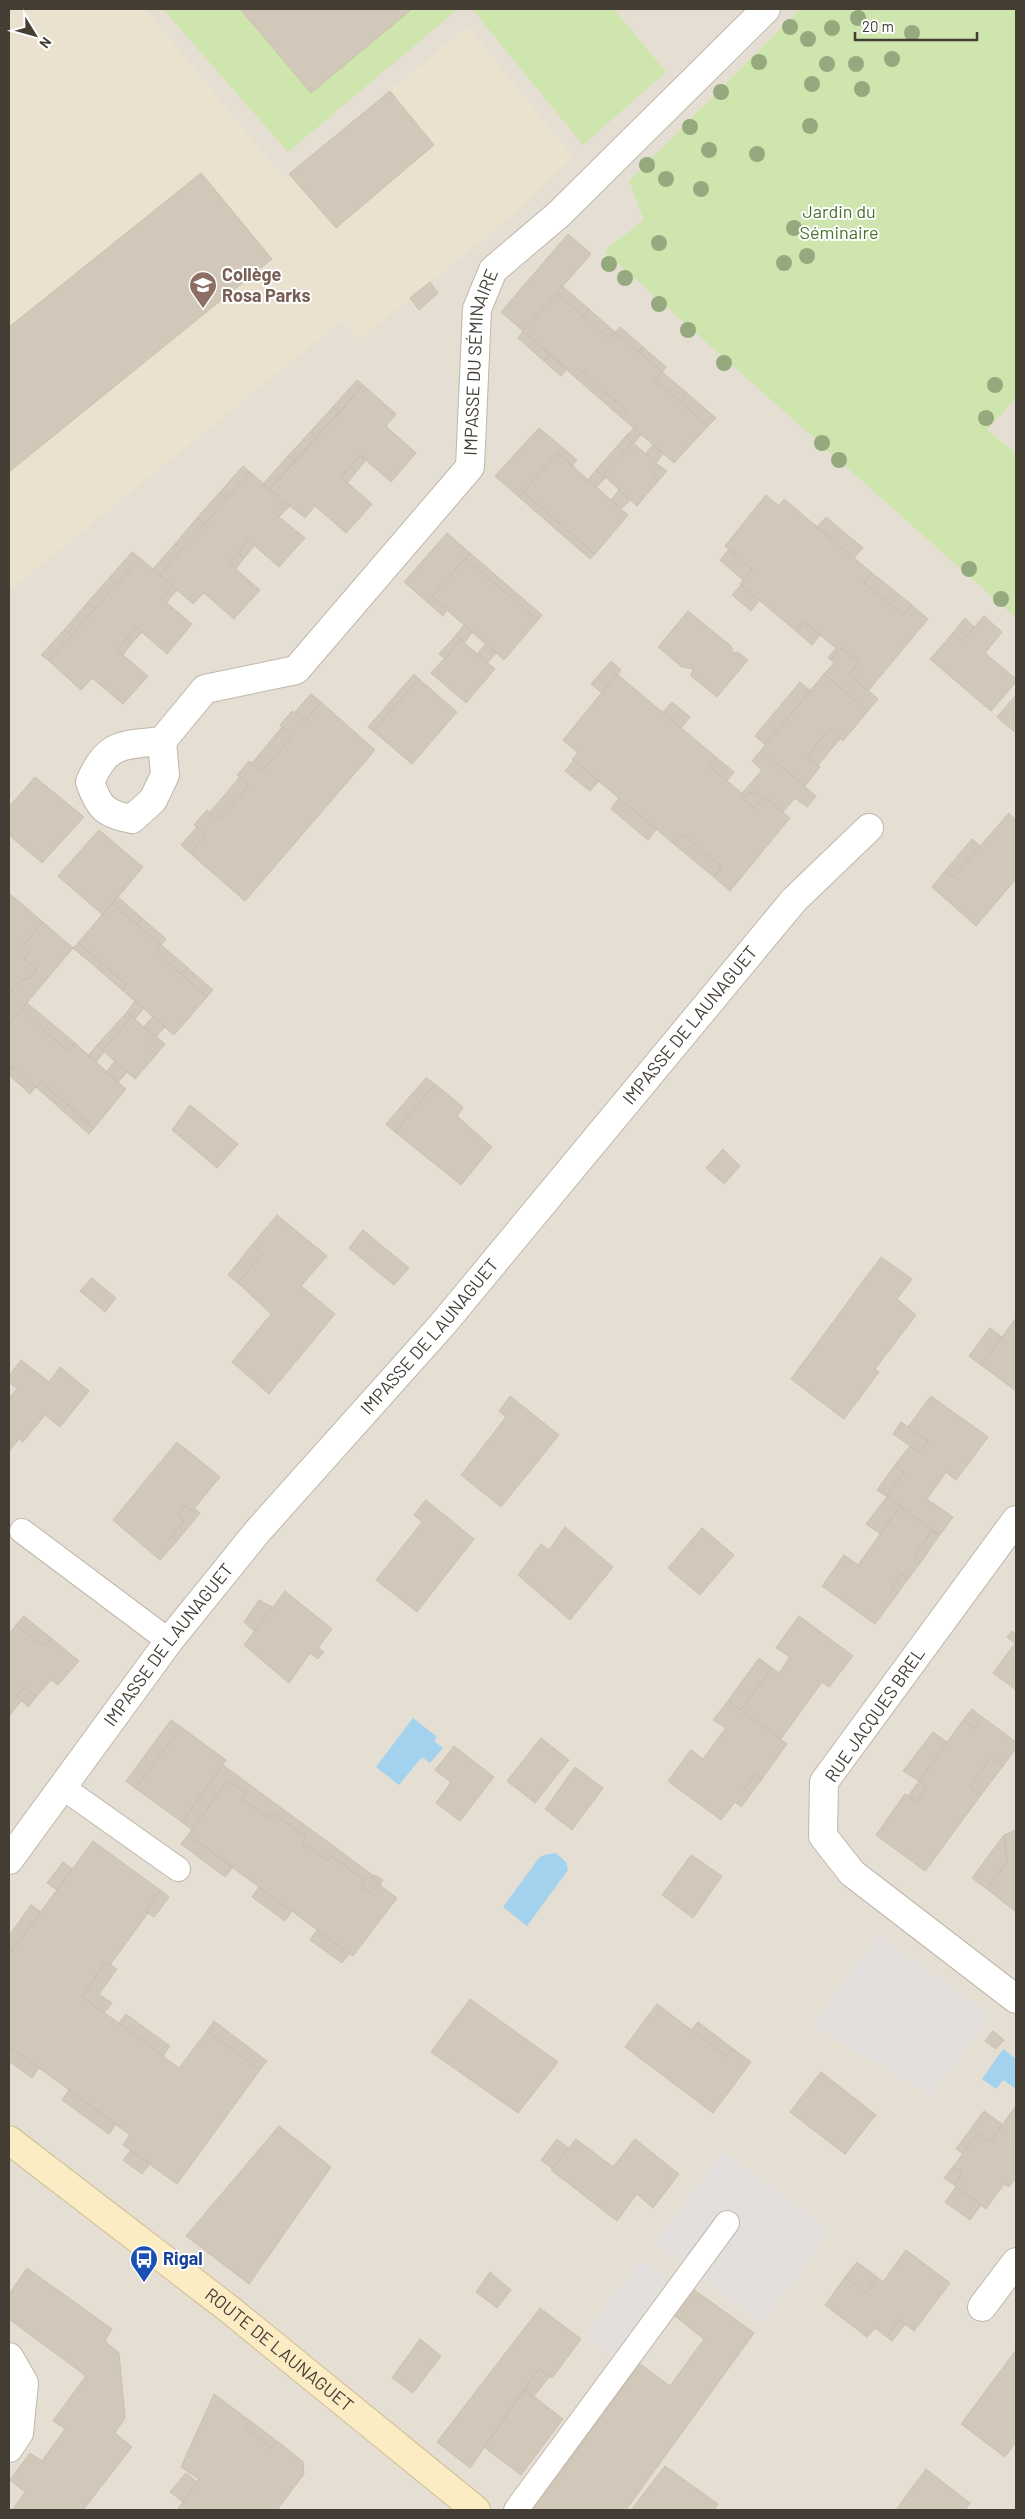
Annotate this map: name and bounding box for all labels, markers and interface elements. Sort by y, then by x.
north arrow [10,10,60,60]
scale bar [855,10,978,42]
text: 20 m [862,17,894,35]
text: N [36,34,55,52]
park label: Jardin du Séminaire [799,200,879,243]
place label: Collège Rosa Parks [222,263,311,306]
street label: IMPASSE DU SÉMINAIRE [459,266,502,456]
school or university icon: Collège Rosa Parks [188,270,218,309]
street label: IMPASSE DE LAUNAGUET [617,941,761,1109]
street label: IMPASSE DE LAUNAGUET [355,1254,503,1419]
street label: IMPASSE DE LAUNAGUET [99,1558,237,1730]
street label: RUE JACQUES BREL [819,1643,929,1786]
bus stop icon: Rigal [129,2244,159,2283]
place label: Rigal [163,2247,203,2269]
street label: ROUTE DE LAUNAGUET [201,2283,358,2416]

